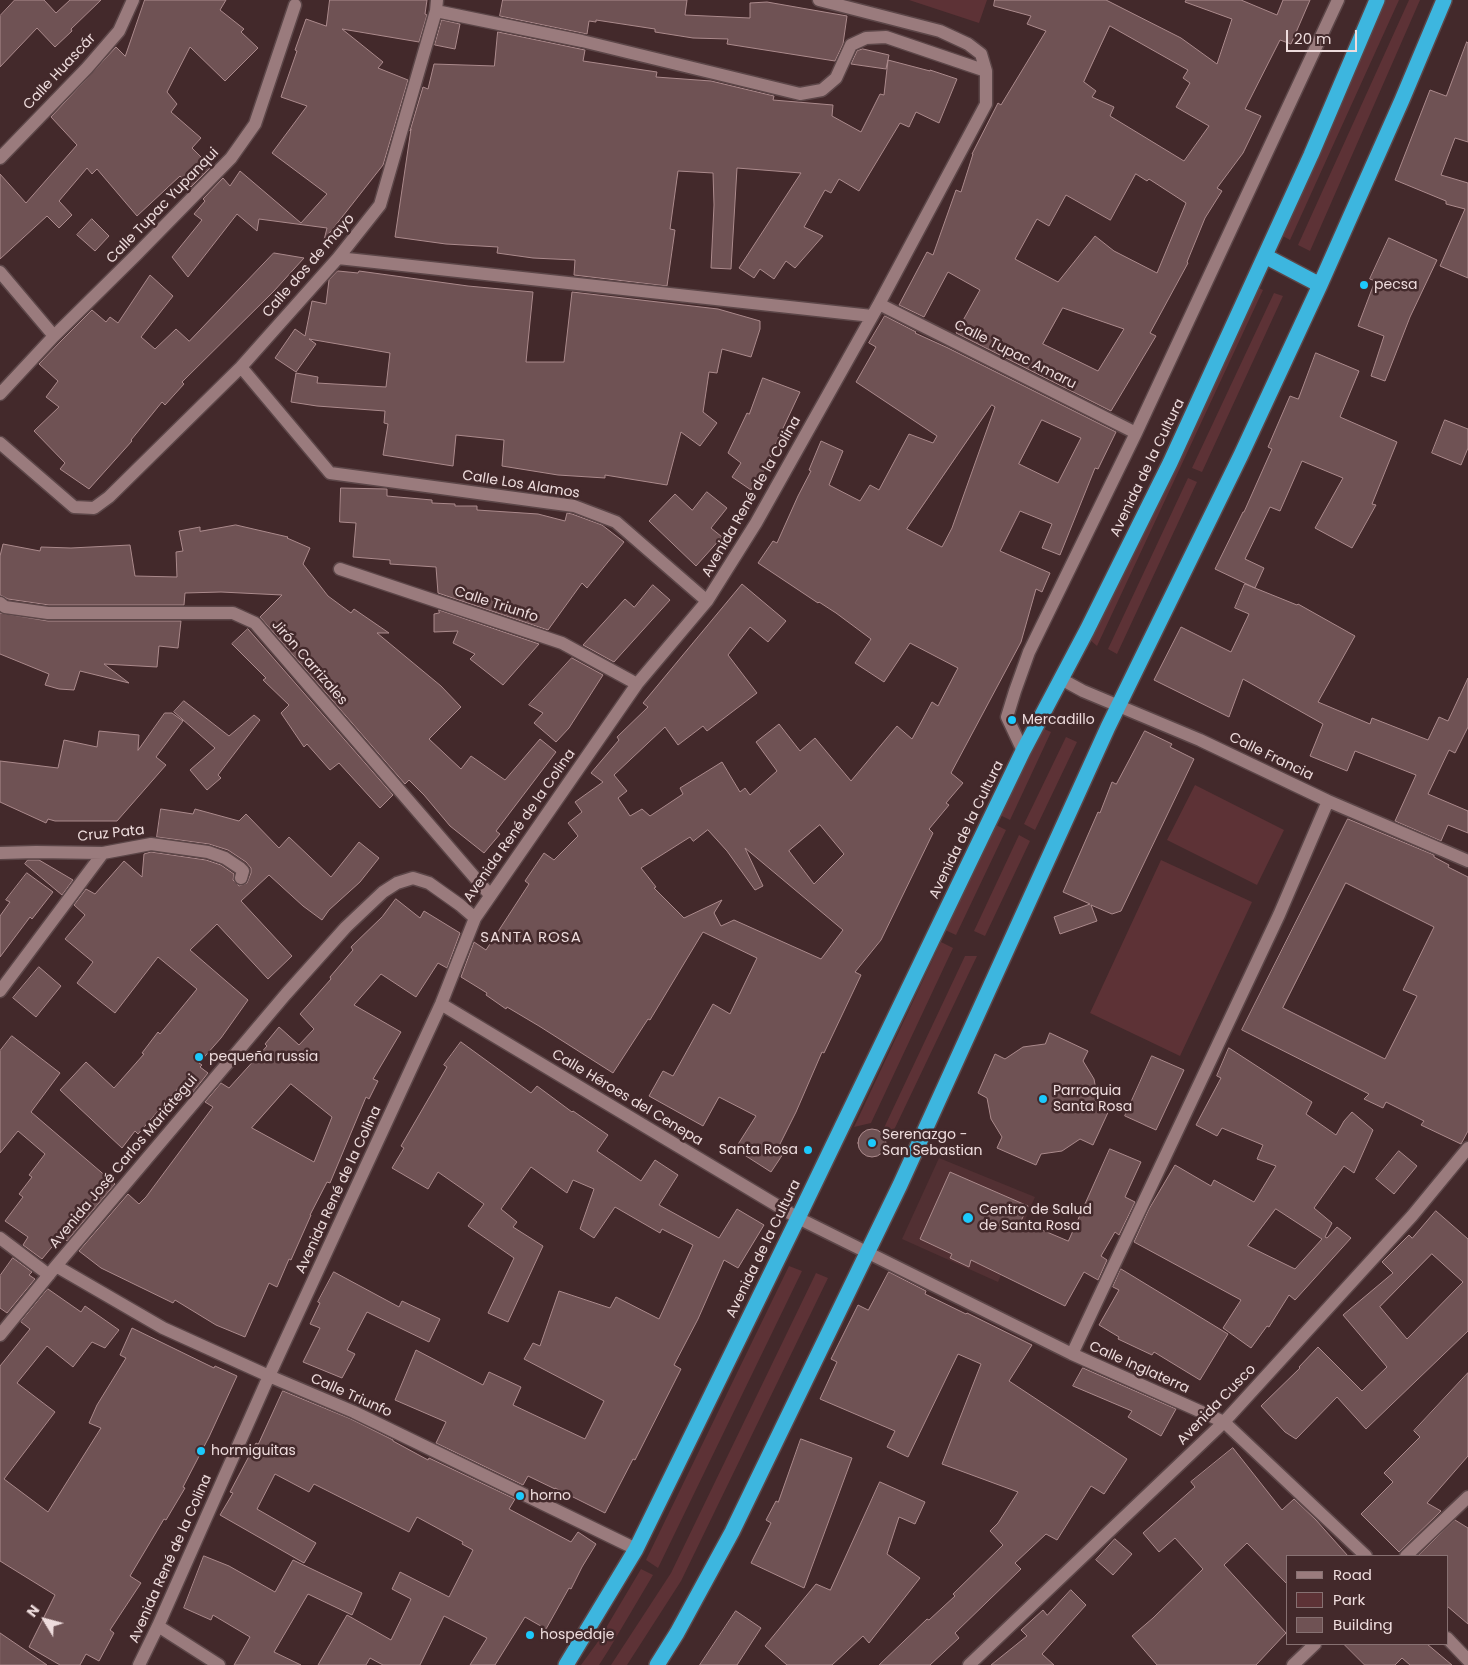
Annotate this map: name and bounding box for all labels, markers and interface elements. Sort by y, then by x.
scale bar [1288,20,1359,52]
text: 20 m [1294,28,1332,49]
street label: Calle Huascár [20,30,100,114]
street label: Calle Tupac Yupanqui [103,145,223,267]
street label: Calle dos de mayo [259,211,359,321]
place label: pecsa [1374,277,1417,293]
marker: pecsa [1358,279,1370,291]
street label: Calle Tupac Amaru [951,317,1079,393]
street label: Avenida de la Cultura [1107,396,1189,540]
street label: Avenida René de la Colina [699,413,805,581]
street label: Calle Los Alamos [461,467,581,503]
street label: Calle Triunfo [452,584,540,626]
street label: Jirón Carrizales [268,617,350,709]
place label: Mercadillo [1022,712,1095,728]
marker: Mercadillo [1006,714,1018,726]
street label: Calle Francia [1226,729,1316,785]
street label: Avenida René de la Colina [461,746,579,906]
street label: Avenida de la Cultura [926,758,1008,902]
street label: Cruz Pata [77,822,145,846]
district label: SANTA ROSA [479,929,583,947]
street label: Calle Héroes del Cenepa [548,1046,706,1150]
place label: pequeña russia [209,1049,318,1065]
marker: pequeña russia [193,1051,205,1063]
street label: Avenida José Carlos Mariátegui [46,1072,202,1252]
place label: Parroquia Santa Rosa [1053,1083,1132,1116]
marker: Parroquia Santa Rosa [1037,1093,1049,1105]
street label: Avenida René de la Colina [293,1103,385,1277]
place label: Serenazgo - San Sebastian [882,1127,982,1160]
marker: Serenazgo - San Sebastian [866,1137,878,1149]
place label: Santa Rosa [719,1142,798,1158]
marker: Santa Rosa [802,1144,814,1156]
street label: Avenida de la Cultura [723,1177,805,1321]
place label: Centro de Salud de Santa Rosa [979,1202,1092,1234]
marker: Centro de Salud de Santa Rosa [961,1211,975,1225]
street label: Calle Inglaterra [1086,1338,1192,1398]
street label: Avenida Cusco [1174,1361,1260,1449]
street label: Calle Triunfo [308,1371,394,1421]
place label: hormiguitas [211,1443,296,1459]
marker: hormiguitas [195,1445,207,1457]
street label: Avenida René de la Colina [126,1472,216,1646]
place label: horno [530,1488,571,1504]
marker: horno [514,1490,526,1502]
legend [1286,1555,1448,1645]
text: Road [1333,1564,1372,1585]
text: Park [1333,1589,1365,1610]
north arrow [20,1595,70,1645]
text: N [22,1601,44,1621]
text: Building [1333,1614,1393,1635]
place label: hospedaje [540,1627,614,1643]
marker: hospedaje [524,1629,536,1641]

